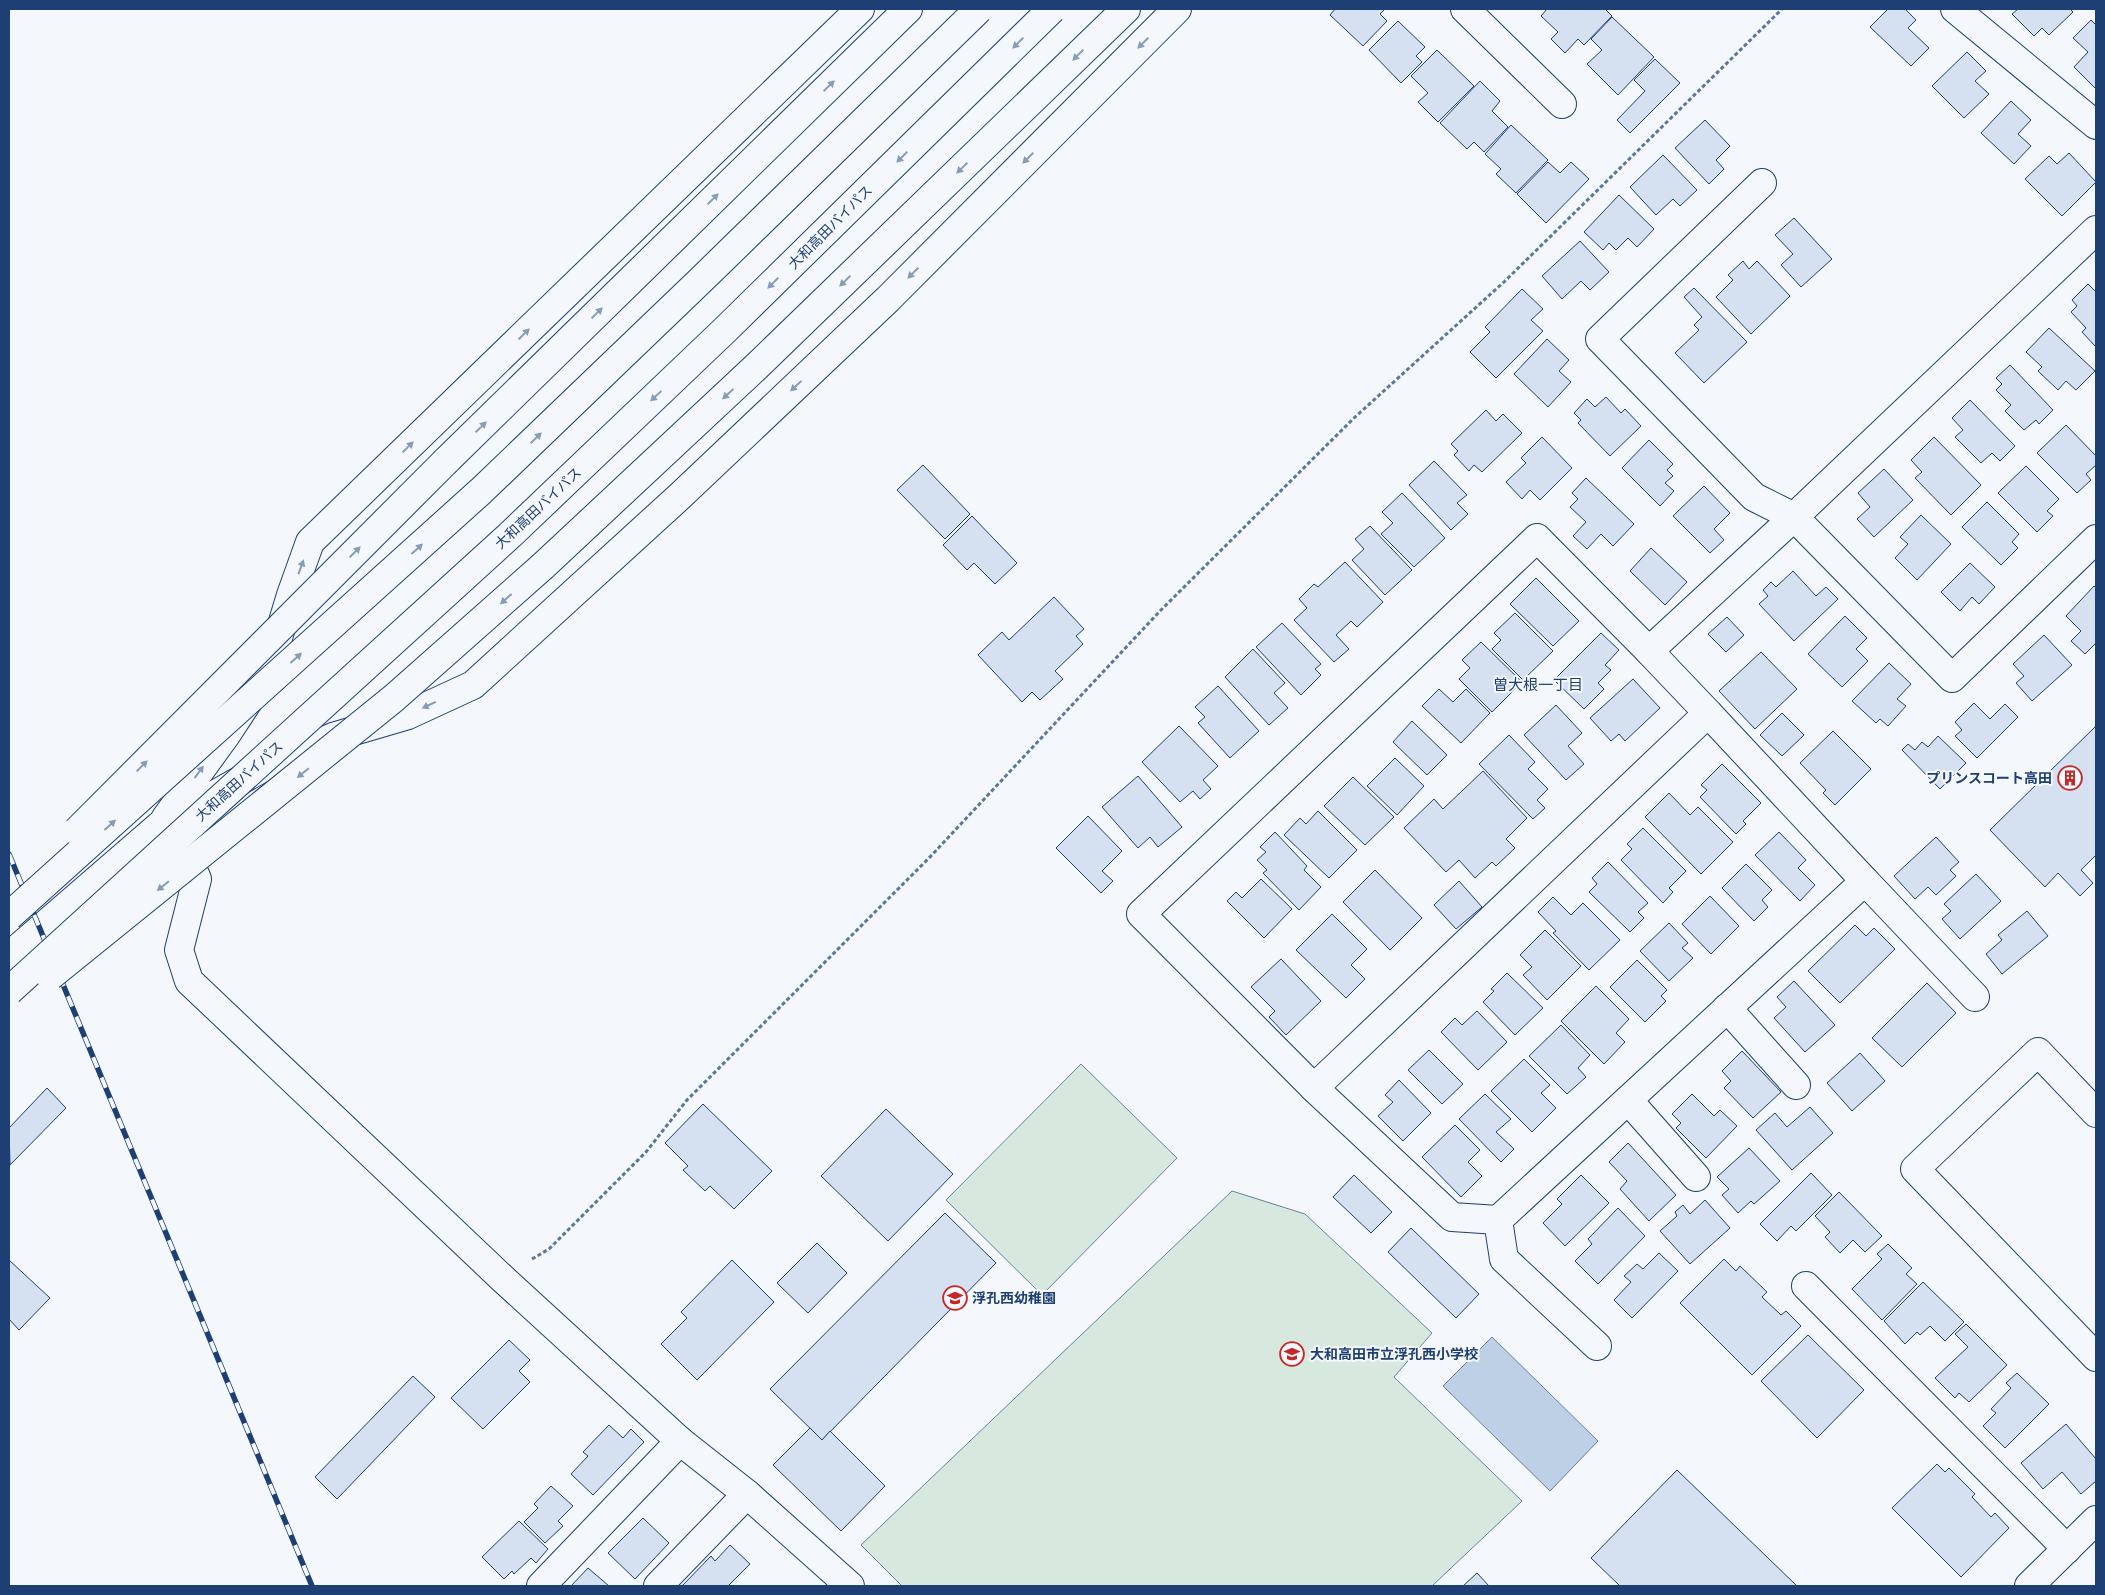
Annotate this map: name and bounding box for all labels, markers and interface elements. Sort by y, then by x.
one-way arrow [1012,37,1024,49]
one-way arrow [1137,37,1149,49]
one-way arrow [1072,49,1084,61]
one-way arrow [823,80,835,92]
one-way arrow [896,151,908,163]
one-way arrow [1022,152,1034,164]
one-way arrow [956,162,968,174]
street label: 大和高田バイパス [784,181,876,273]
one-way arrow [707,194,719,206]
one-way arrow [908,267,920,279]
one-way arrow [839,275,851,287]
one-way arrow [768,277,780,289]
one-way arrow [590,307,602,319]
one-way arrow [518,328,530,340]
one-way arrow [791,380,803,392]
one-way arrow [722,388,734,400]
one-way arrow [651,390,663,402]
one-way arrow [474,421,486,433]
one-way arrow [530,433,542,445]
one-way arrow [401,441,413,453]
street label: 大和高田バイパス [491,463,585,553]
one-way arrow [410,543,422,555]
one-way arrow [349,546,361,558]
one-way arrow [297,559,305,574]
one-way arrow [501,593,513,605]
one-way arrow [290,652,303,663]
district label: 曽大根一丁目 [1493,675,1583,694]
one-way arrow [422,702,436,710]
street label: 大和高田バイパス [191,737,287,825]
one-way arrow [136,760,148,772]
building icon: プリンスコート高田 [2057,765,2083,791]
one-way arrow [193,766,204,779]
one-way arrow [297,767,310,778]
place label: プリンスコート高田 [1926,769,2052,787]
one-way arrow [104,819,116,831]
one-way arrow [157,880,170,891]
school or university icon: 浮孔西幼稚園 [942,1285,968,1311]
place label: 浮孔西幼稚園 [972,1289,1056,1307]
school or university icon: 大和高田市立浮孔西小学校 [1279,1341,1305,1367]
place label: 大和高田市立浮孔西小学校 [1310,1345,1478,1363]

